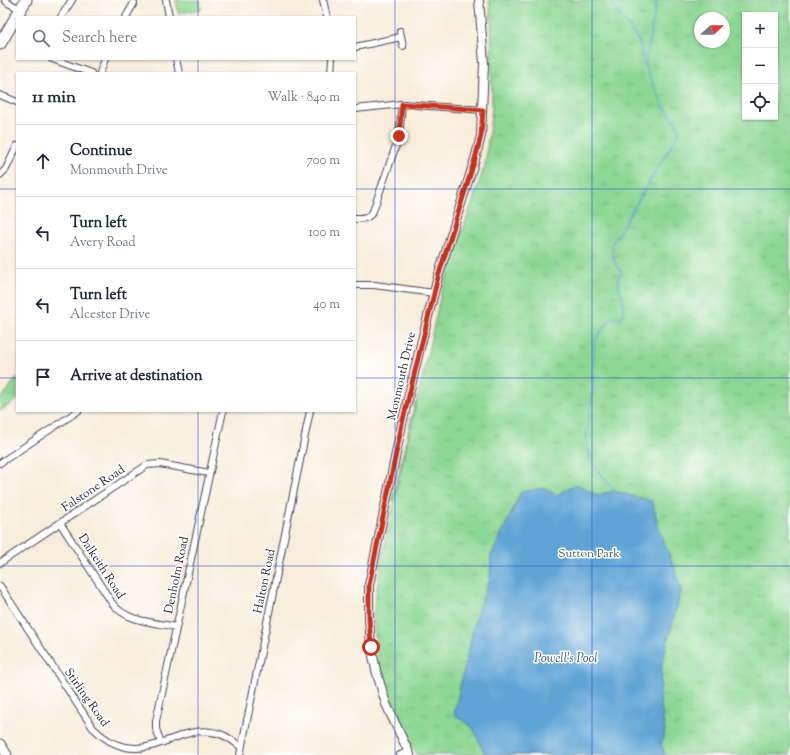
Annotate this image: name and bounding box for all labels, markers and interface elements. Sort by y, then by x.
north arrow [694,12,730,48]
map controls [742,12,778,120]
button: + [742,12,778,48]
search box [16,16,356,60]
icon: search [30,27,52,49]
text: Search here [62,28,137,49]
button: − [742,48,778,84]
button: locate [742,84,778,120]
text: 11 min [32,86,76,110]
text: Walk · 840 m [267,89,340,107]
route end [390,127,408,145]
text: Continue [70,141,132,162]
icon: ahead [32,150,54,172]
text: 700 m [306,152,340,170]
text: Monmouth Drive [70,162,168,180]
text: Turn left [70,213,127,234]
icon: left [32,222,54,244]
text: 100 m [308,224,340,242]
text: Avery Road [70,234,136,252]
text: Turn left [70,285,127,306]
icon: left [32,294,54,316]
text: 40 m [313,296,340,314]
text: Alcester Drive [70,306,151,324]
street label: Monmouth Drive [383,330,421,422]
icon: arrive [32,366,54,388]
text: Arrive at destination [70,366,203,387]
street label: Falstone Road [58,461,129,517]
street label: Dalkeith Road [73,530,129,603]
street label: Denholm Road [160,535,194,615]
park label: Sutton Park [558,545,620,563]
street label: Halton Road [249,547,281,615]
route start [362,638,380,656]
water label: Powell's Pool [534,650,598,668]
street label: Stirling Road [59,664,113,731]

